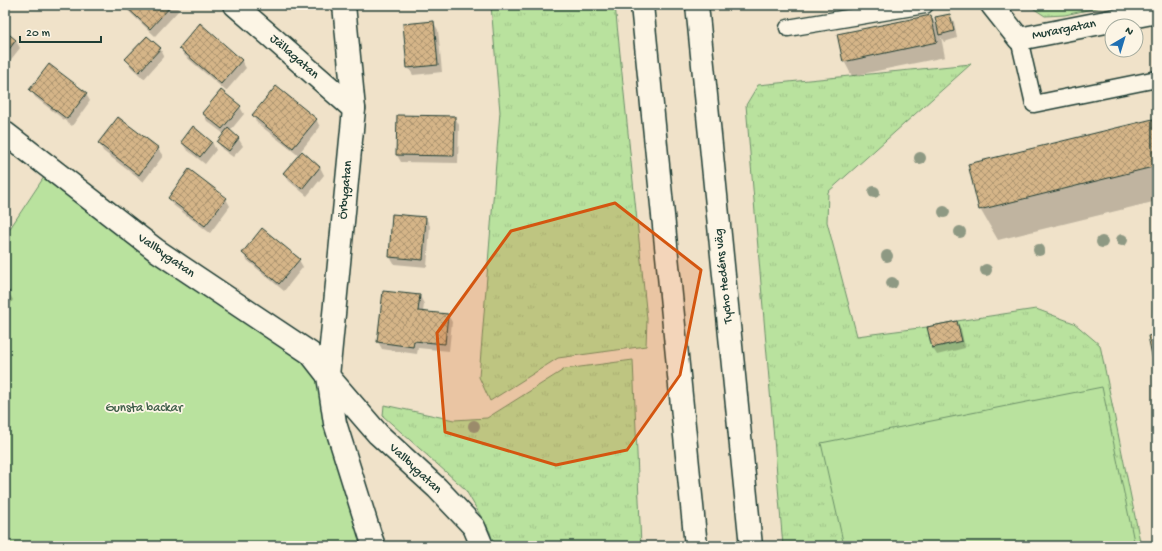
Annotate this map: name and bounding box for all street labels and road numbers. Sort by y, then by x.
street label: Murargatan [1031,16,1098,44]
street label: Jällagatan [266,32,322,83]
street label: Örbygatan [336,159,356,220]
street label: Tycho Hedéns väg [712,228,737,325]
street label: Vallbygatan [134,230,198,282]
street label: Vallbygatan [385,440,445,498]

